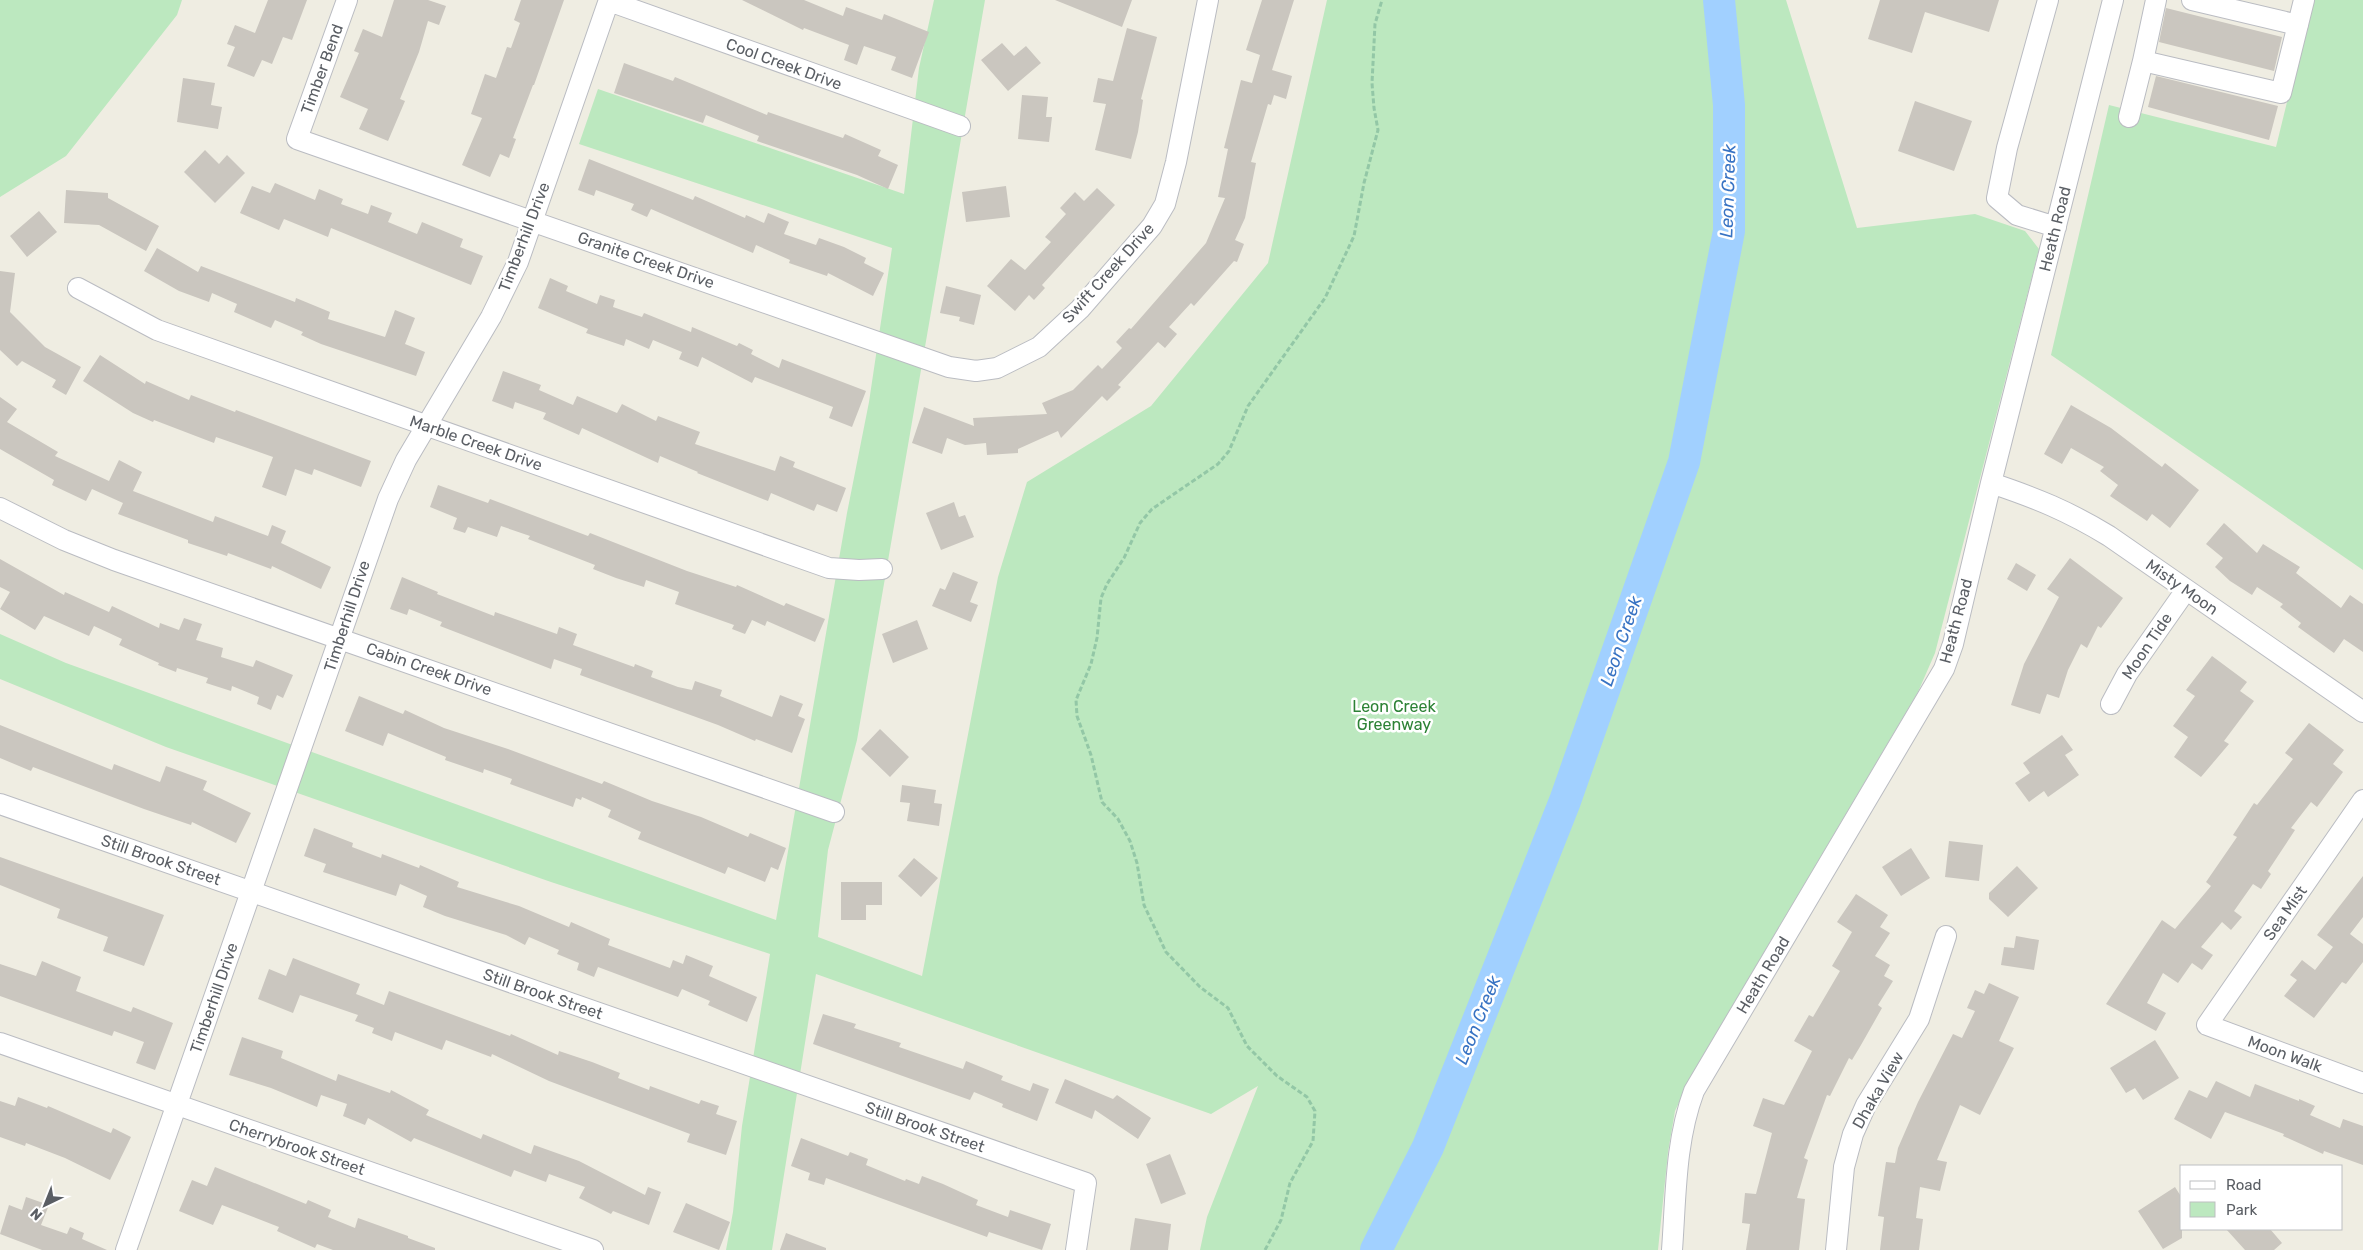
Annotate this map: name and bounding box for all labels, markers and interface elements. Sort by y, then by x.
street label: Timber Bend [297,21,347,117]
street label: Cool Creek Drive [723,34,845,94]
water label: Leon Creek [1715,143,1741,238]
street label: Timberhill Drive [494,180,554,294]
street label: Heath Road [2035,185,2075,273]
street label: Swift Creek Drive [1058,219,1158,327]
street label: Granite Creek Drive [575,228,717,292]
street label: Marble Creek Drive [407,411,545,475]
street label: Misty Moon [2142,555,2222,619]
street label: Timberhill Drive [320,558,374,674]
street label: Heath Road [1936,577,1976,665]
water label: Leon Creek [1595,593,1647,689]
street label: Moon Tide [2118,609,2176,683]
street label: Cabin Creek Drive [364,639,494,699]
park label: Leon Creek Greenway [1352,697,1436,734]
street label: Still Brook Street [99,831,223,889]
street label: Sea Mist [2259,882,2311,944]
street label: Heath Road [1732,933,1794,1017]
street label: Timberhill Drive [186,940,242,1056]
street label: Still Brook Street [481,965,605,1023]
water label: Leon Creek [1450,972,1506,1068]
street label: Moon Walk [2245,1032,2326,1076]
street label: Dhaka View [1848,1048,1908,1132]
street label: Still Brook Street [863,1098,987,1156]
street label: Cherrybrook Street [227,1115,367,1179]
legend [2180,1165,2343,1230]
text: Road [2226,1176,2262,1194]
north arrow [20,1180,70,1230]
text: Park [2226,1201,2257,1219]
text: N [27,1204,46,1224]

